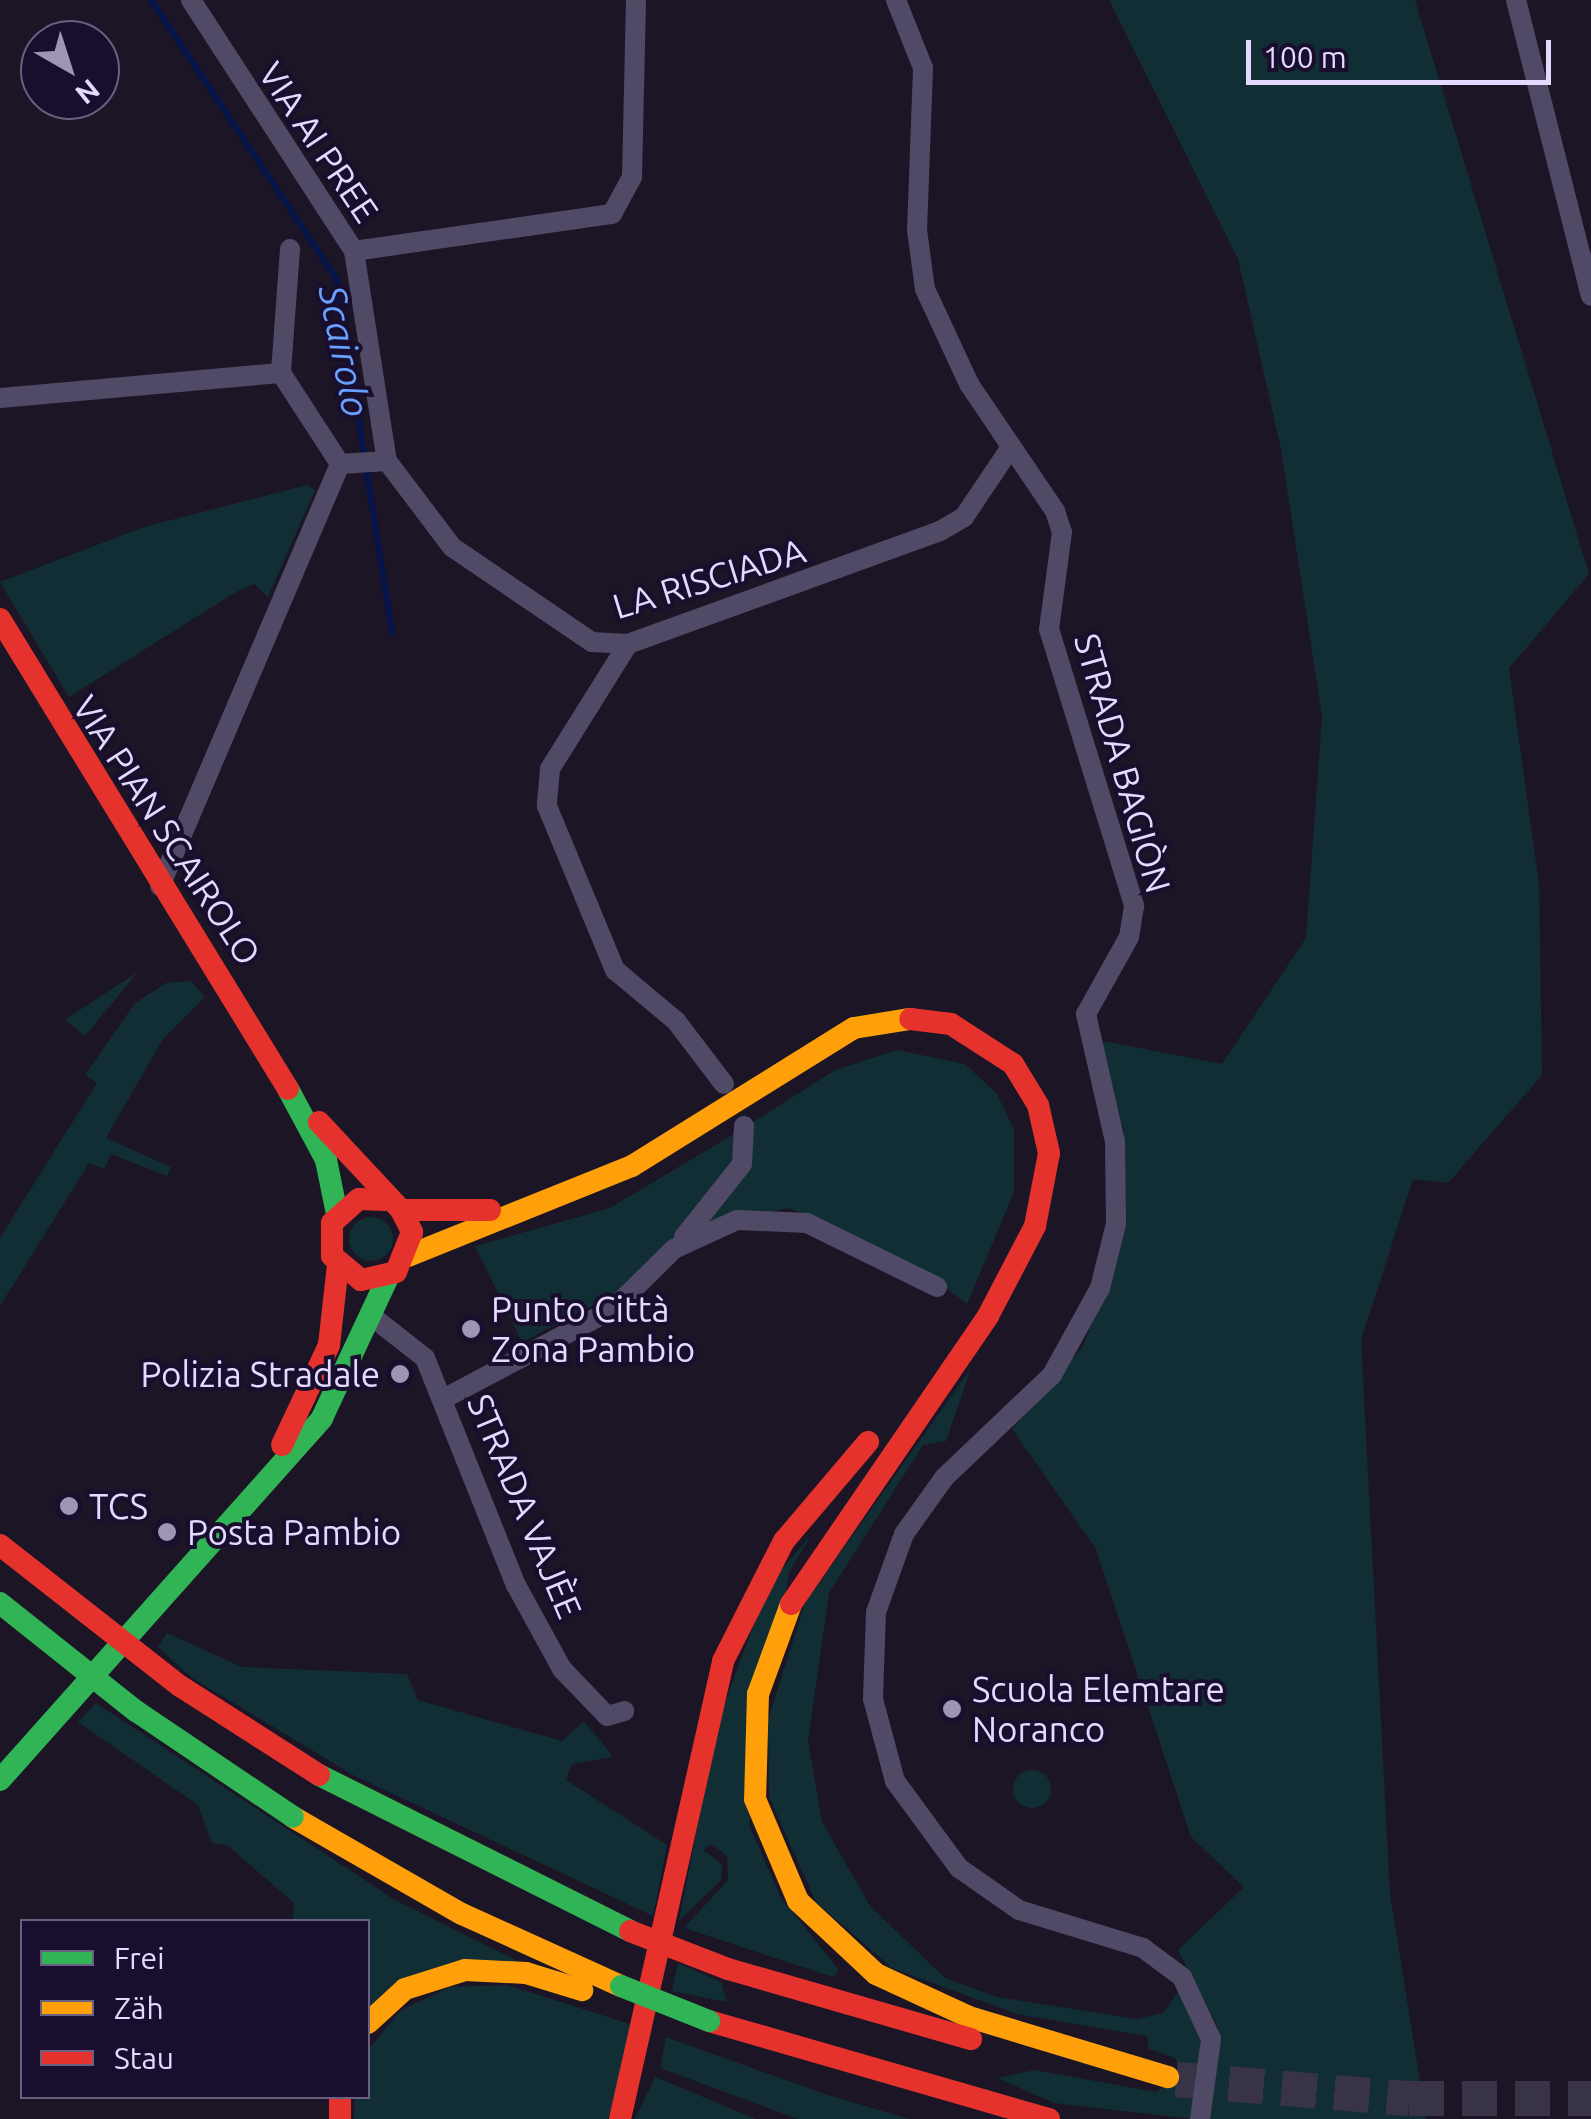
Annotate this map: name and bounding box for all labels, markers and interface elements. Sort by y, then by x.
north arrow [20,20,120,120]
scale bar [1251,20,1556,82]
text: 100 m [1263,40,1347,74]
street label: VIA AI PREE [250,54,388,230]
text: N [70,74,106,111]
water label: Scairolo [309,282,379,420]
street label: LA RISCIADA [608,529,810,627]
street label: STRADA BAGIÒN [1066,629,1180,897]
street label: VIA PIAN SCAIROLO [64,687,270,973]
place label: Punto Città Zona Pambio [491,1288,695,1370]
marker: Punto Città Zona Pambio [460,1318,482,1340]
place label: Polizia Stradale [140,1353,380,1395]
marker: Polizia Stradale [389,1363,411,1385]
street label: STRADA VAJÈE [459,1388,591,1624]
place label: TCS [89,1485,148,1527]
marker: TCS [58,1495,80,1517]
place label: Posta Pambio [187,1511,401,1553]
marker: Posta Pambio [156,1521,178,1543]
place label: Scuola Elemtare Noranco [972,1668,1225,1750]
marker: Scuola Elemtare Noranco [941,1698,963,1720]
legend [20,1919,370,2099]
text: Frei [114,1941,164,1975]
text: Zäh [114,1991,164,2025]
text: Stau [114,2041,174,2075]

